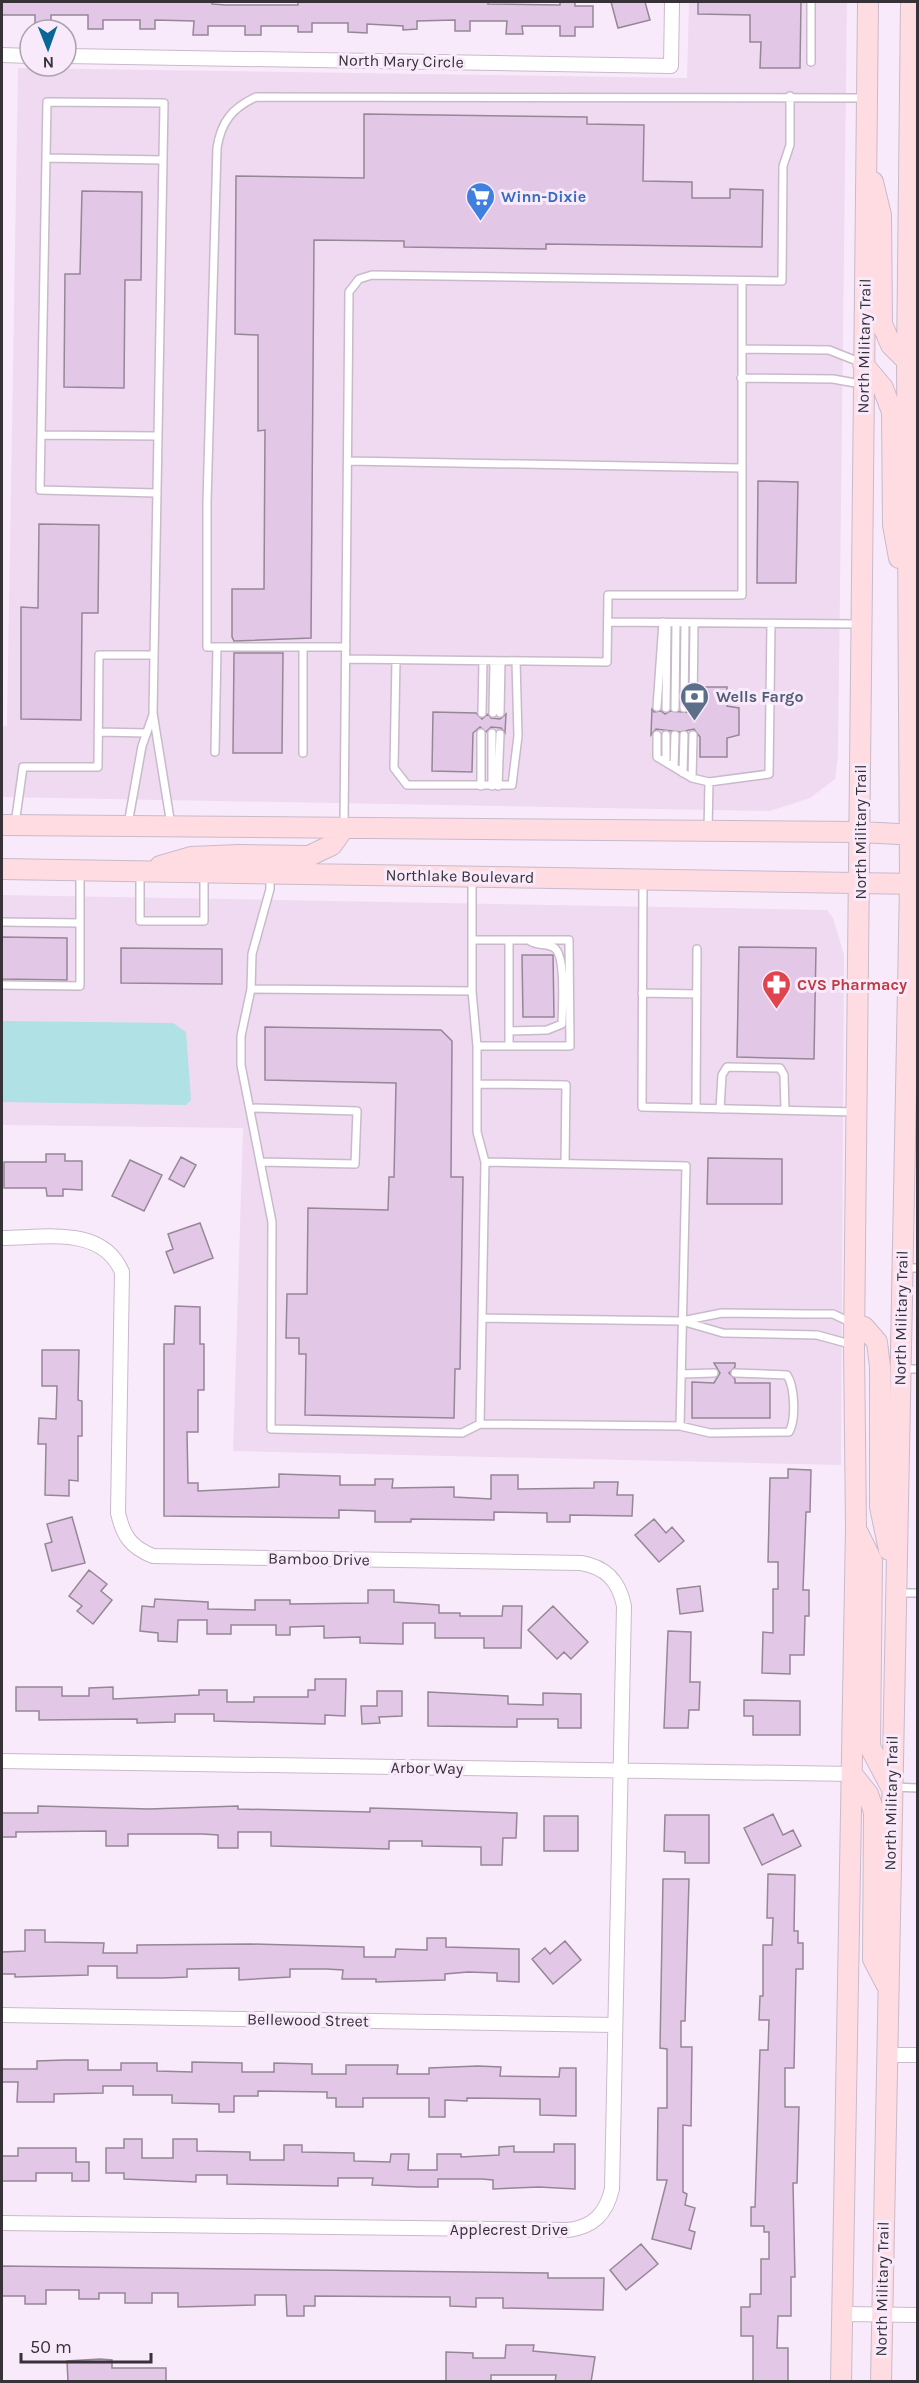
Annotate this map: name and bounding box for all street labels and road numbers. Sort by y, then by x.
street label: North Mary Circle [338,50,464,72]
street label: North Military Trail [853,278,875,414]
street label: North Military Trail [851,764,870,900]
street label: Northlake Boulevard [386,865,534,887]
street label: North Military Trail [890,1250,912,1386]
street label: Bamboo Drive [268,1549,370,1569]
street label: North Military Trail [880,1735,902,1871]
street label: Arbor Way [390,1758,464,1778]
street label: Bellewood Street [247,2009,369,2031]
street label: Applecrest Drive [450,2220,568,2239]
street label: North Military Trail [871,2221,893,2357]

